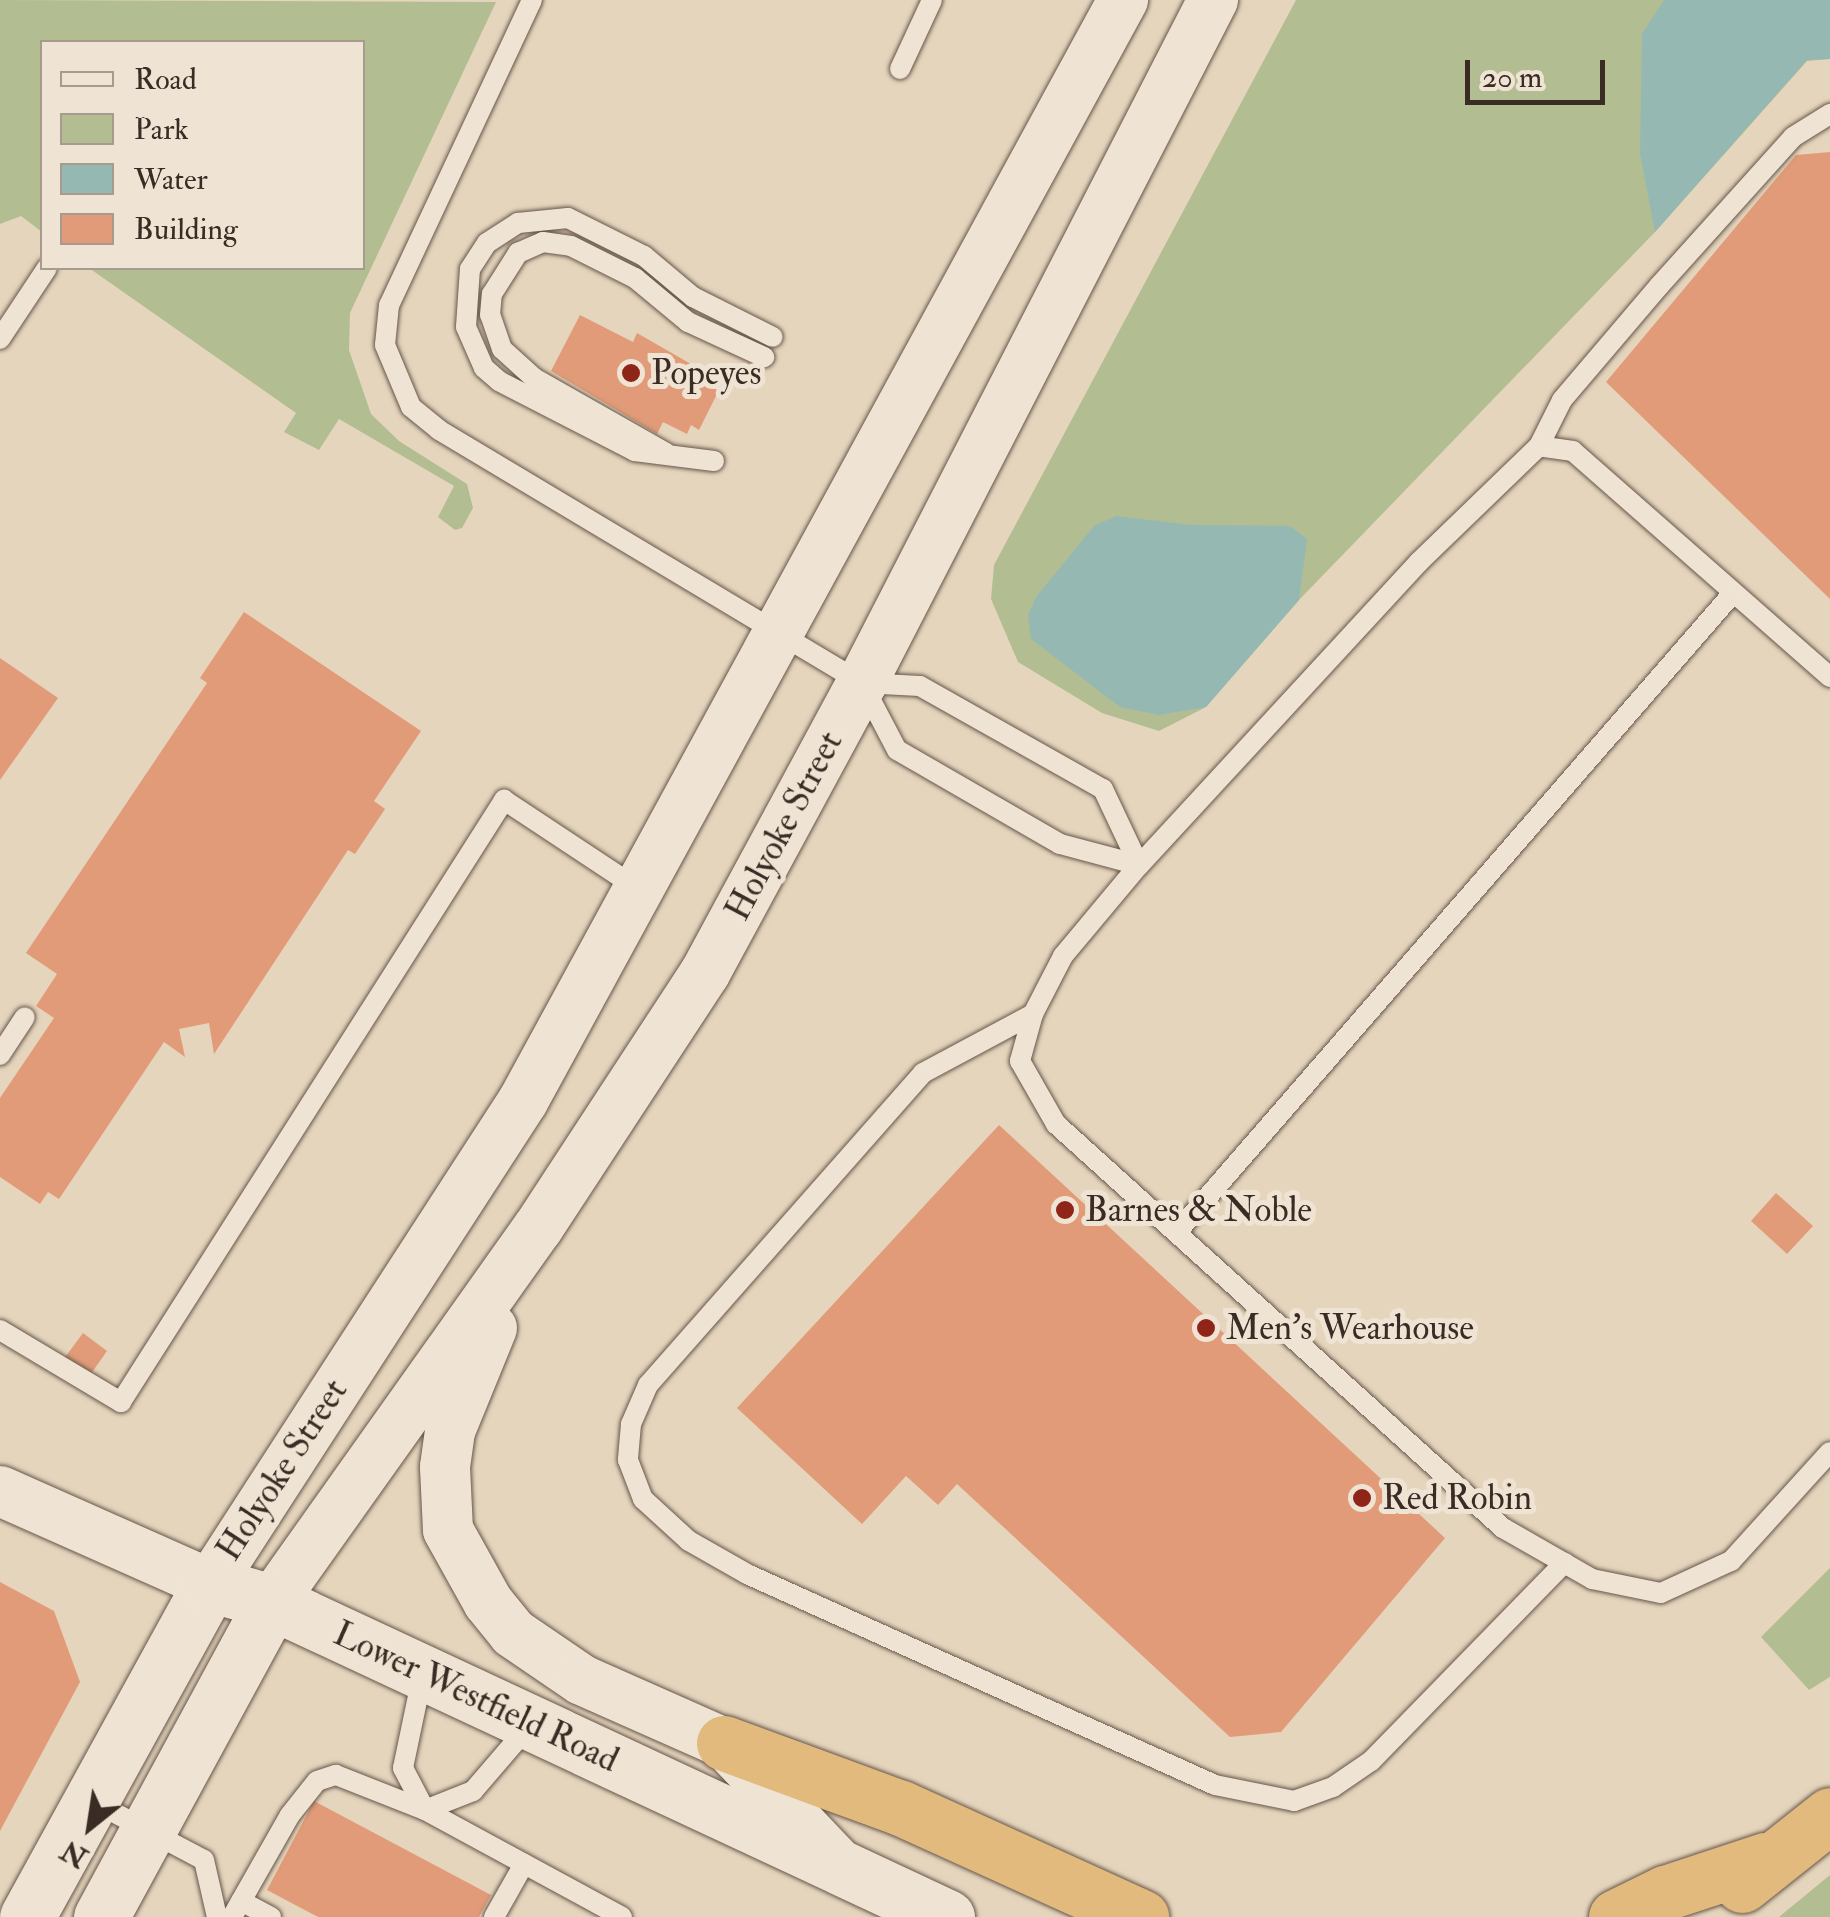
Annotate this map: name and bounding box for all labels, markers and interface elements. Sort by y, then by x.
legend [40,40,365,270]
scale bar [1470,40,1610,102]
text: 20 m [1482,59,1542,96]
text: Road [134,61,197,98]
text: Park [134,111,189,148]
text: Water [134,161,208,198]
text: Building [134,211,238,248]
place label: Popeyes [651,352,761,394]
marker: Popeyes [620,362,642,384]
street label: Holyoke Street [717,724,851,928]
place label: Barnes & Noble [1085,1189,1312,1231]
marker: Barnes & Noble [1054,1199,1076,1221]
place label: Men's Wearhouse [1226,1307,1474,1349]
marker: Men's Wearhouse [1195,1317,1217,1339]
street label: Holyoke Street [208,1371,356,1569]
place label: Red Robin [1382,1477,1532,1519]
marker: Red Robin [1351,1487,1373,1509]
street label: Lower Westfield Road [327,1613,625,1781]
north arrow [40,1777,140,1877]
text: N [55,1832,94,1875]

